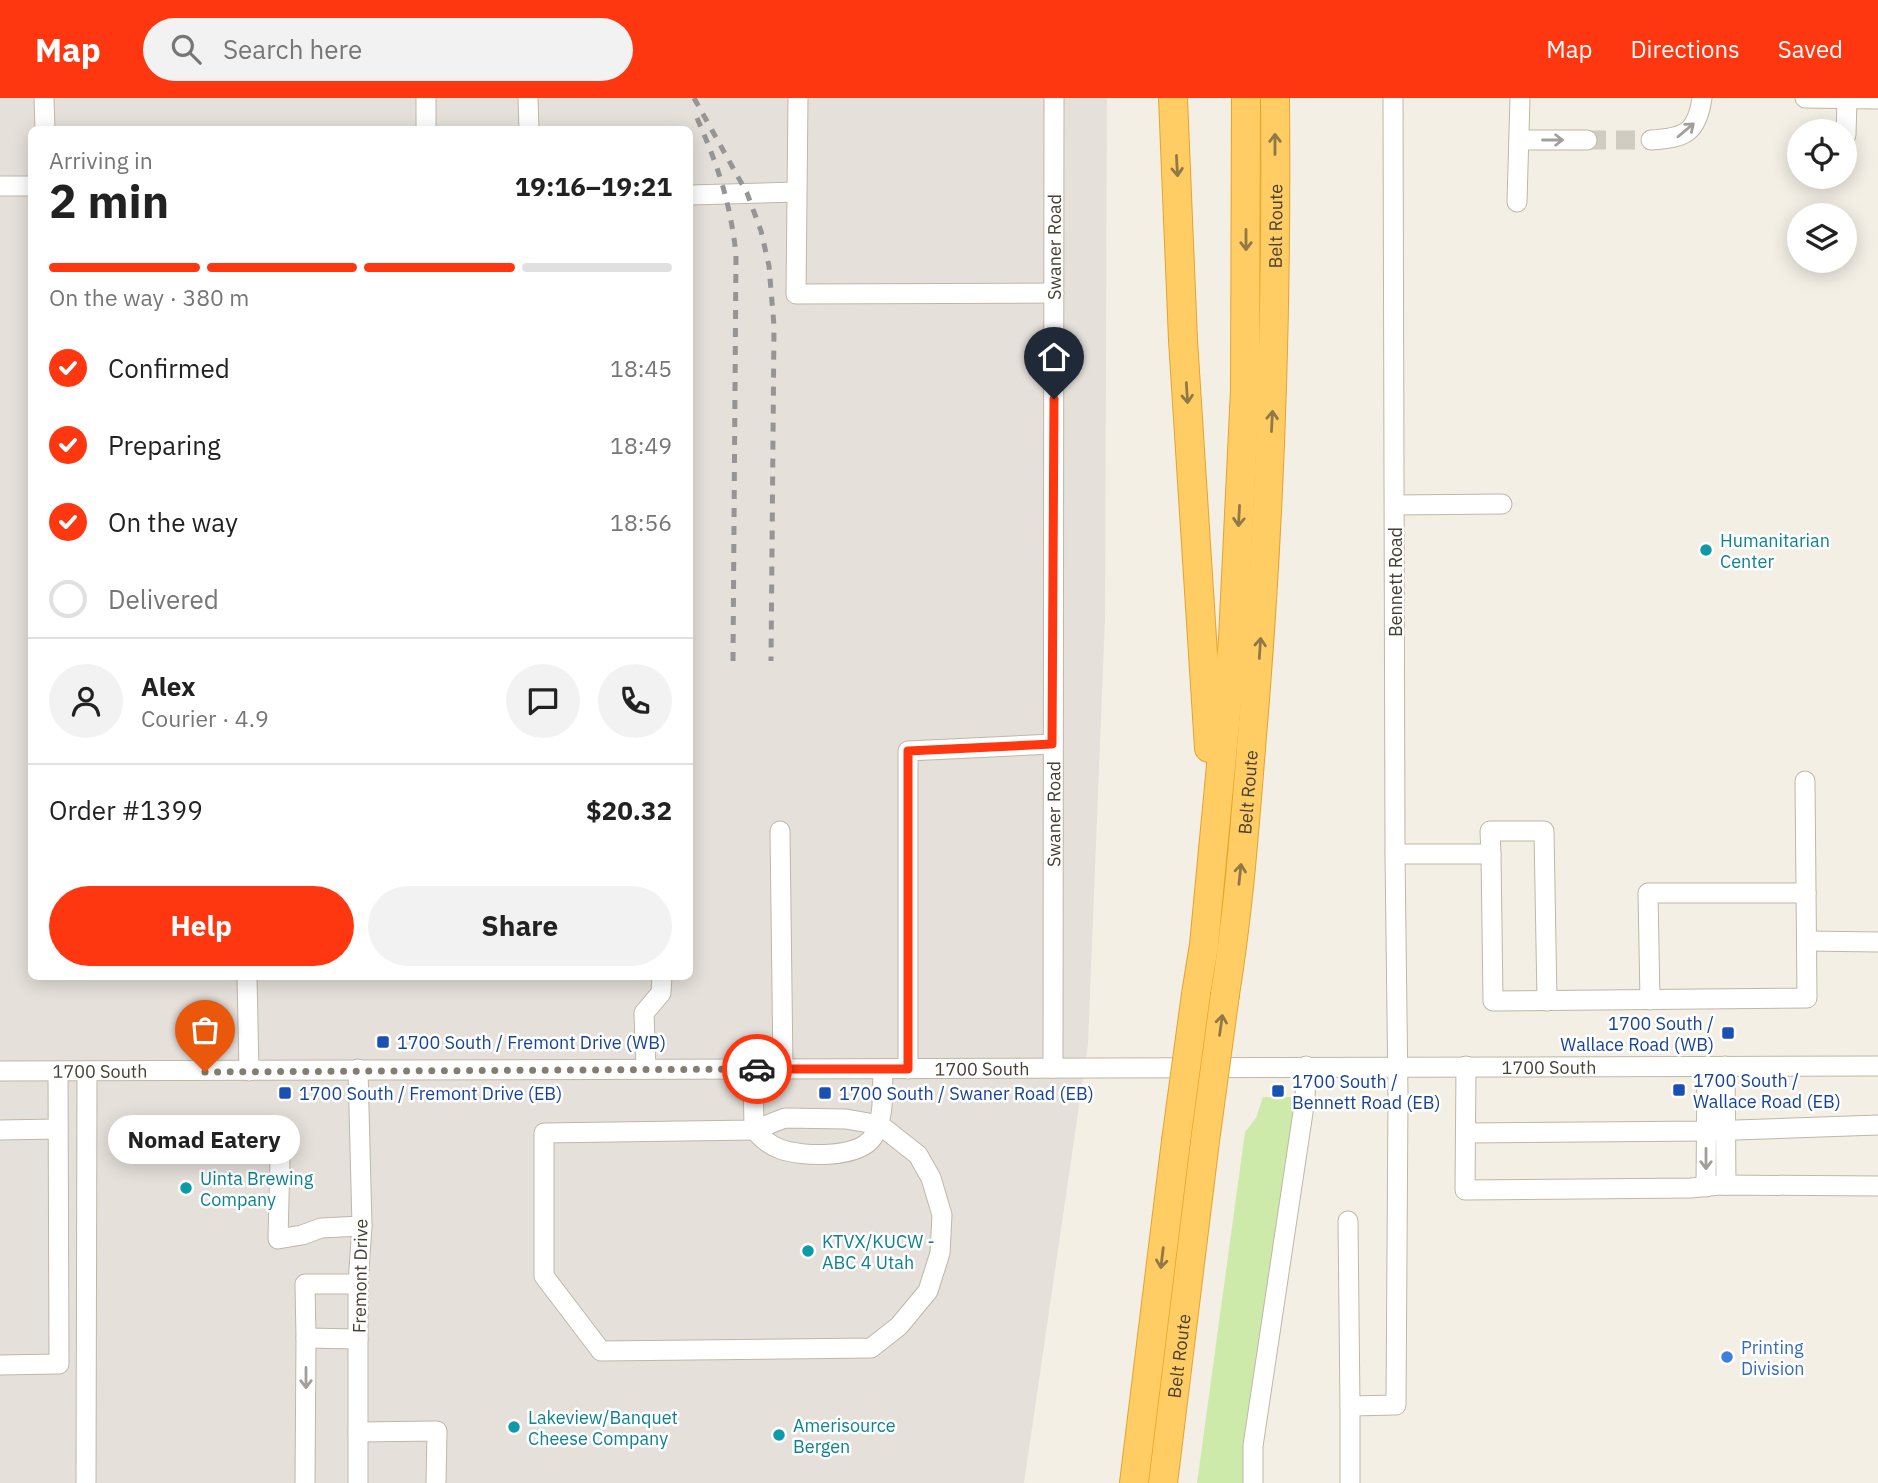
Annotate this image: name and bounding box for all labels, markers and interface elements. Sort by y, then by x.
search box [143,18,633,81]
text: Map [35,28,101,71]
icon: search [167,30,205,68]
text: Search here [223,32,362,66]
text: Map [1546,33,1592,65]
text: Directions [1630,33,1740,65]
text: Saved [1778,33,1843,65]
map controls [1787,119,1857,273]
button: locate [1787,119,1857,189]
one-way arrow [1677,122,1695,138]
one-way arrow [1268,133,1282,156]
one-way arrow [1541,133,1564,147]
text: Arriving in [49,145,153,175]
one-way arrow [1171,154,1184,177]
text: 19:16–19:21 [515,169,672,203]
text: 2 min [49,171,169,231]
street label: Belt Route [1263,184,1287,269]
street label: Swaner Road [1042,194,1065,300]
button: layers [1787,203,1857,273]
one-way arrow [1240,228,1253,251]
text: On the way · 380 m [49,282,249,312]
pin [1024,327,1084,399]
icon: home [1035,338,1073,376]
icon: check [49,349,87,387]
text: Confirmed [108,351,230,385]
text: 18:45 [610,353,672,383]
one-way arrow [1181,382,1194,404]
one-way arrow [1265,409,1278,432]
icon: check [49,426,87,464]
text: Preparing [108,428,221,462]
text: 18:49 [610,430,672,460]
icon: check [49,503,87,541]
one-way arrow [1232,504,1245,527]
text: On the way [108,505,238,539]
text: 18:56 [610,507,672,537]
street label: Bennett Road [1384,527,1407,637]
place label: Humanitarian Center [1720,529,1830,573]
marker: Humanitarian Center [1698,542,1714,558]
text: Delivered [108,582,219,616]
one-way arrow [1254,637,1267,660]
button: person [49,664,123,738]
button: chat [506,664,580,738]
button: phone [598,664,672,738]
text: Alex [141,669,195,703]
text: Courier · 4.9 [141,703,269,733]
street label: Belt Route [1232,749,1262,836]
street label: Swaner Road [1042,761,1065,867]
text: Order #1399 [49,793,203,827]
text: $20.32 [586,793,672,827]
one-way arrow [1234,864,1247,886]
button: Help [49,886,354,966]
button: Share [368,886,672,966]
pin [175,1000,235,1072]
icon: bag [186,1011,224,1049]
place label: 1700 South / Wallace Road (WB) [1560,1012,1714,1056]
one-way arrow [1215,1014,1228,1037]
marker: 1700 South / Wallace Road (WB) [1720,1025,1736,1041]
place label: 1700 South / Fremont Drive (WB) [397,1031,666,1054]
marker: 1700 South / Fremont Drive (WB) [375,1034,391,1050]
courier [722,1034,792,1104]
icon: car [738,1050,776,1088]
street label: 1700 South [1502,1055,1596,1079]
street label: 1700 South [935,1057,1029,1080]
street label: 1700 South [53,1059,147,1082]
place label: 1700 South / Wallace Road (EB) [1693,1069,1841,1113]
place label: 1700 South / Bennett Road (EB) [1292,1070,1441,1114]
place label: 1700 South / Fremont Drive (EB) [299,1082,562,1105]
place label: 1700 South / Swaner Road (EB) [839,1082,1094,1105]
marker: 1700 South / Wallace Road (EB) [1671,1082,1687,1098]
marker: 1700 South / Bennett Road (EB) [1270,1083,1286,1099]
marker: 1700 South / Fremont Drive (EB) [277,1085,293,1101]
marker: 1700 South / Swaner Road (EB) [817,1085,833,1101]
callout: Nomad Eatery [109,1114,301,1163]
text: Nomad Eatery [128,1124,280,1154]
one-way arrow [1699,1147,1713,1170]
place label: Uinta Brewing Company [200,1167,314,1211]
marker: Uinta Brewing Company [178,1180,194,1196]
street label: Fremont Drive [348,1218,372,1333]
place label: KTVX/KUCW - ABC 4 Utah [822,1230,935,1274]
marker: KTVX/KUCW - ABC 4 Utah [800,1243,816,1259]
one-way arrow [1156,1246,1169,1269]
street label: Belt Route [1162,1312,1195,1399]
place label: Printing Division [1741,1336,1805,1380]
marker: Printing Division [1719,1349,1735,1365]
one-way arrow [299,1367,313,1390]
place label: Lakeview/Banquet Cheese Company [528,1406,678,1450]
place label: Amerisource Bergen [793,1414,896,1458]
marker: Lakeview/Banquet Cheese Company [506,1419,522,1435]
marker: Amerisource Bergen [771,1427,787,1443]

